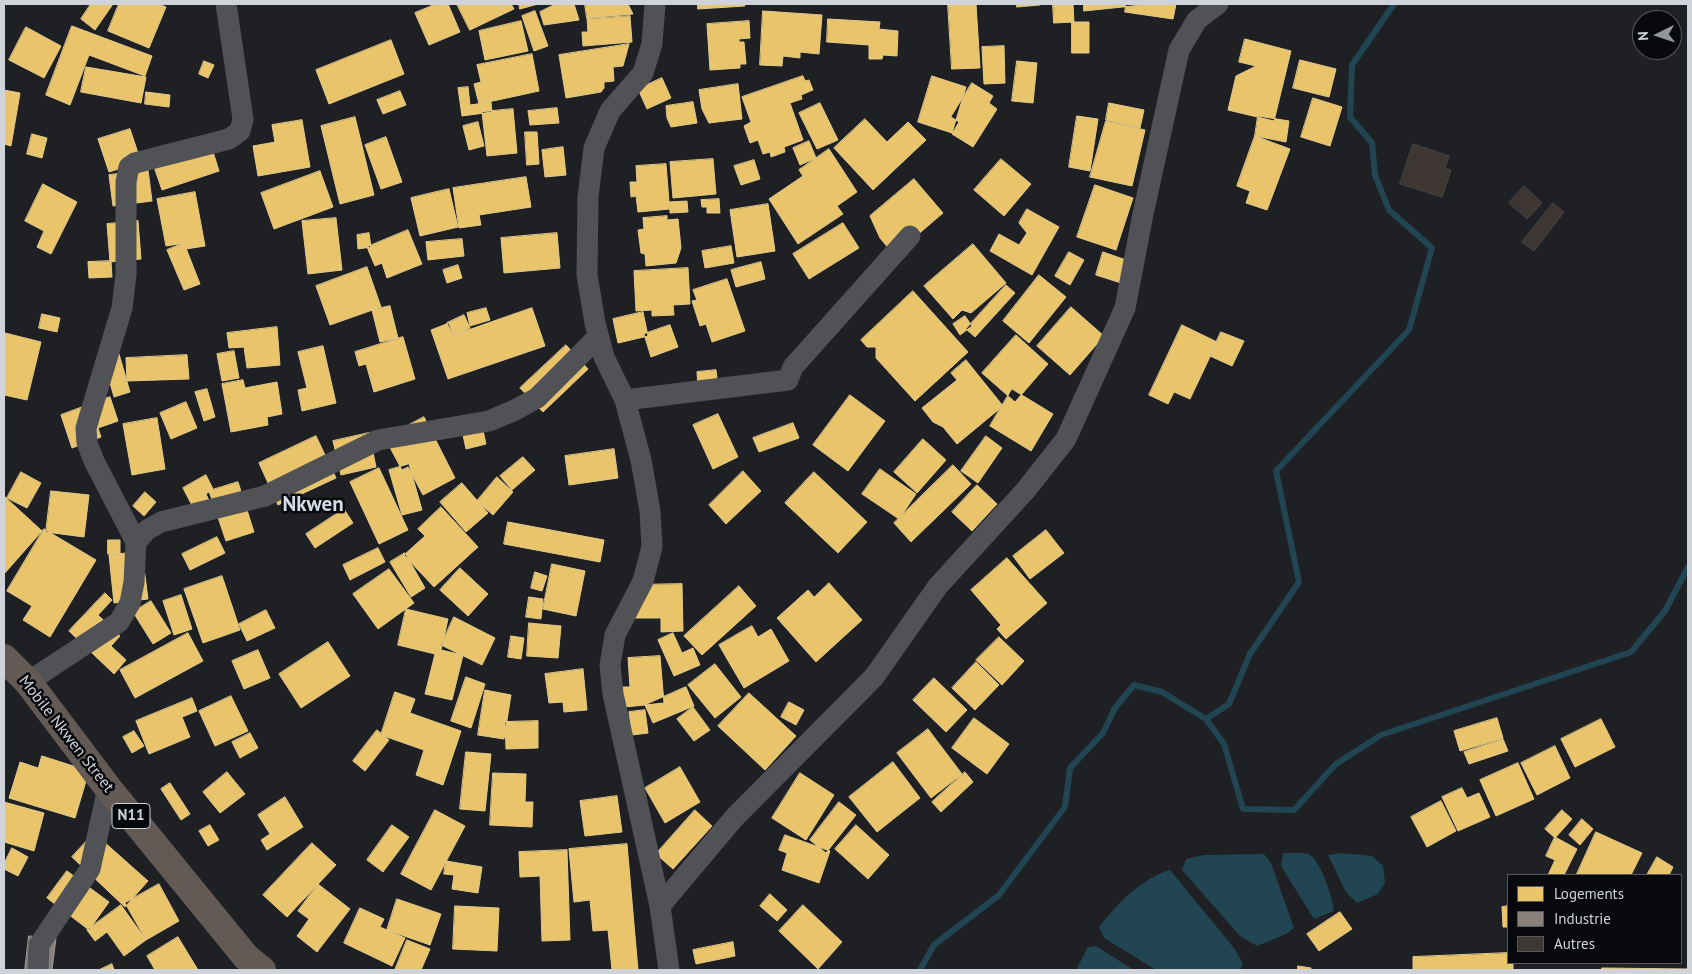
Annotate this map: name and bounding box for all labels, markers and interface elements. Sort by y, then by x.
north arrow [1632,10,1682,60]
text: N [1634,31,1652,41]
district label: Nkwen [282,492,344,518]
street label: Mobile Nkwen Street [14,672,118,796]
road number: N11 [112,804,150,828]
legend [1507,874,1682,964]
text: Logements [1554,884,1624,903]
text: Industrie [1554,909,1611,928]
text: Autres [1554,934,1595,953]

